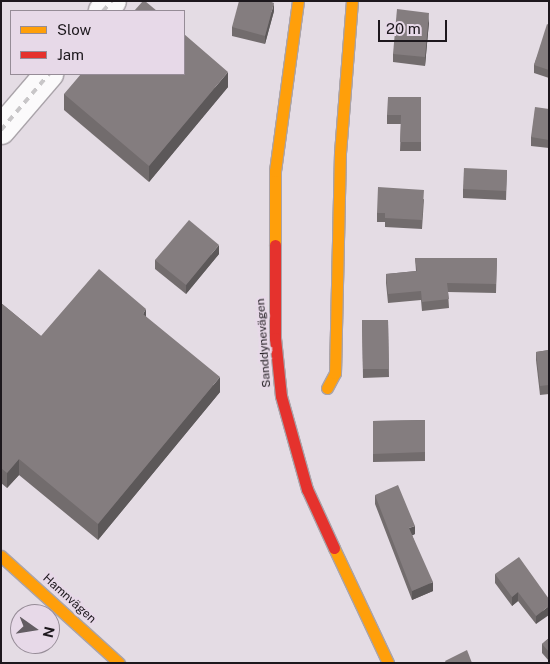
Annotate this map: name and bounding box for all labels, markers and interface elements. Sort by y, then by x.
legend [10,10,185,75]
scale bar [380,10,449,42]
text: 20 m [386,20,421,37]
text: Slow [57,21,91,38]
text: Jam [57,46,84,63]
street label: Sanddynevägen [254,298,274,388]
street label: Hamnvägen [39,571,99,627]
north arrow [10,604,60,654]
text: N [40,625,58,639]

